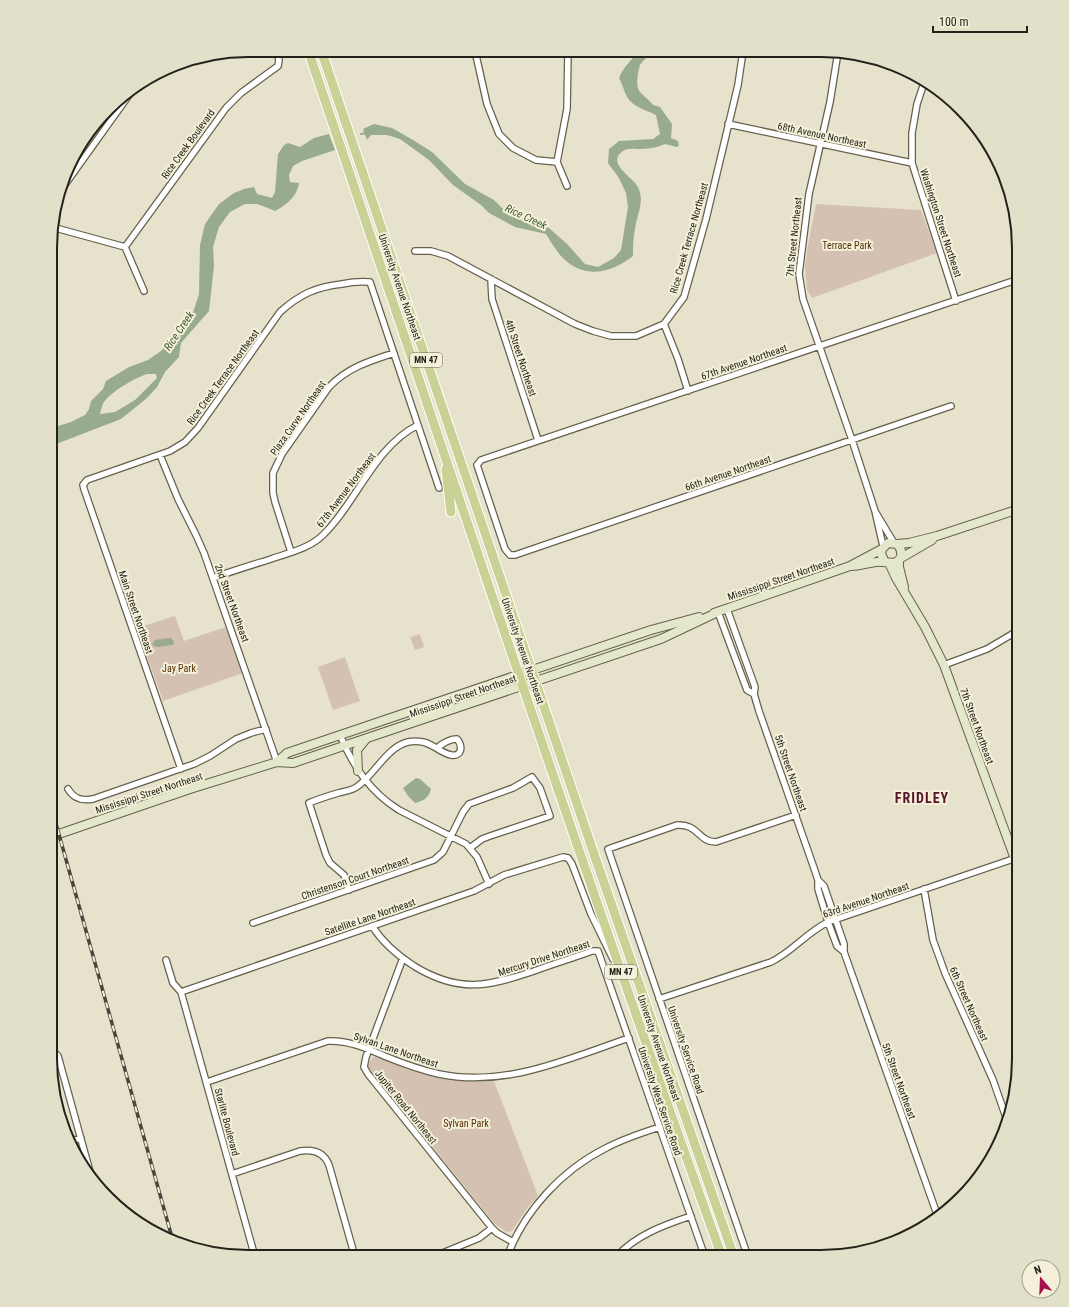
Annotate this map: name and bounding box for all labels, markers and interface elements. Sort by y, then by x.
scale bar [933,8,1027,34]
text: 100 m [939,15,969,29]
street label: Rice Creek Boulevard [159,107,217,181]
street label: 68th Avenue Northeast [777,120,867,150]
street label: Washington Street Northeast [918,167,964,279]
street label: Rice Creek Terrace Northeast [668,181,710,295]
street label: 7th Street Northeast [784,197,804,277]
water label: Rice Creek [503,202,549,232]
street label: University Avenue Northeast [377,233,423,341]
park label: Terrace Park [822,240,872,251]
water label: Rice Creek [161,309,197,353]
street label: 4th Street Northeast [503,318,539,398]
street label: Rice Creek Terrace Northeast [185,327,261,427]
street label: 67th Avenue Northeast [699,342,789,382]
road number: MN 47 [410,353,442,367]
street label: Plaza Curve Northeast [268,379,328,457]
street label: 67th Avenue Northeast [314,451,378,529]
street label: 66th Avenue Northeast [683,453,773,493]
street label: Mississippi Street Northeast [726,556,836,602]
street label: 2nd Street Northeast [213,563,251,643]
street label: Main Street Northeast [117,569,155,655]
street label: University Avenue Northeast [500,597,546,705]
park label: Jay Park [162,663,196,674]
street label: Mississippi Street Northeast [408,673,518,719]
street label: 7th Street Northeast [958,687,996,766]
street label: 5th Street Northeast [773,733,809,813]
street label: Mississippi Street Northeast [94,770,204,816]
district label: FRIDLEY [895,790,949,806]
street label: Christenson Court Northeast [300,854,410,902]
street label: 63rd Avenue Northeast [821,880,911,920]
street label: Satellite Lane Northeast [323,896,417,938]
street label: Mercury Drive Northeast [497,938,591,978]
road number: MN 47 [605,965,637,979]
street label: 6th Street Northeast [948,965,990,1043]
street label: University Avenue Northeast [636,994,682,1102]
street label: University Service Road [666,1005,706,1095]
street label: Sylvan Lane Northeast [352,1030,440,1070]
street label: 5th Street Northeast [880,1042,918,1121]
street label: University West Service Road [636,1045,684,1157]
street label: Jupiter Road Northeast [373,1068,439,1146]
street label: Starlite Boulevard [213,1087,241,1157]
park label: Sylvan Park [443,1118,489,1129]
north arrow [1021,1259,1061,1299]
text: N [1033,1263,1043,1277]

